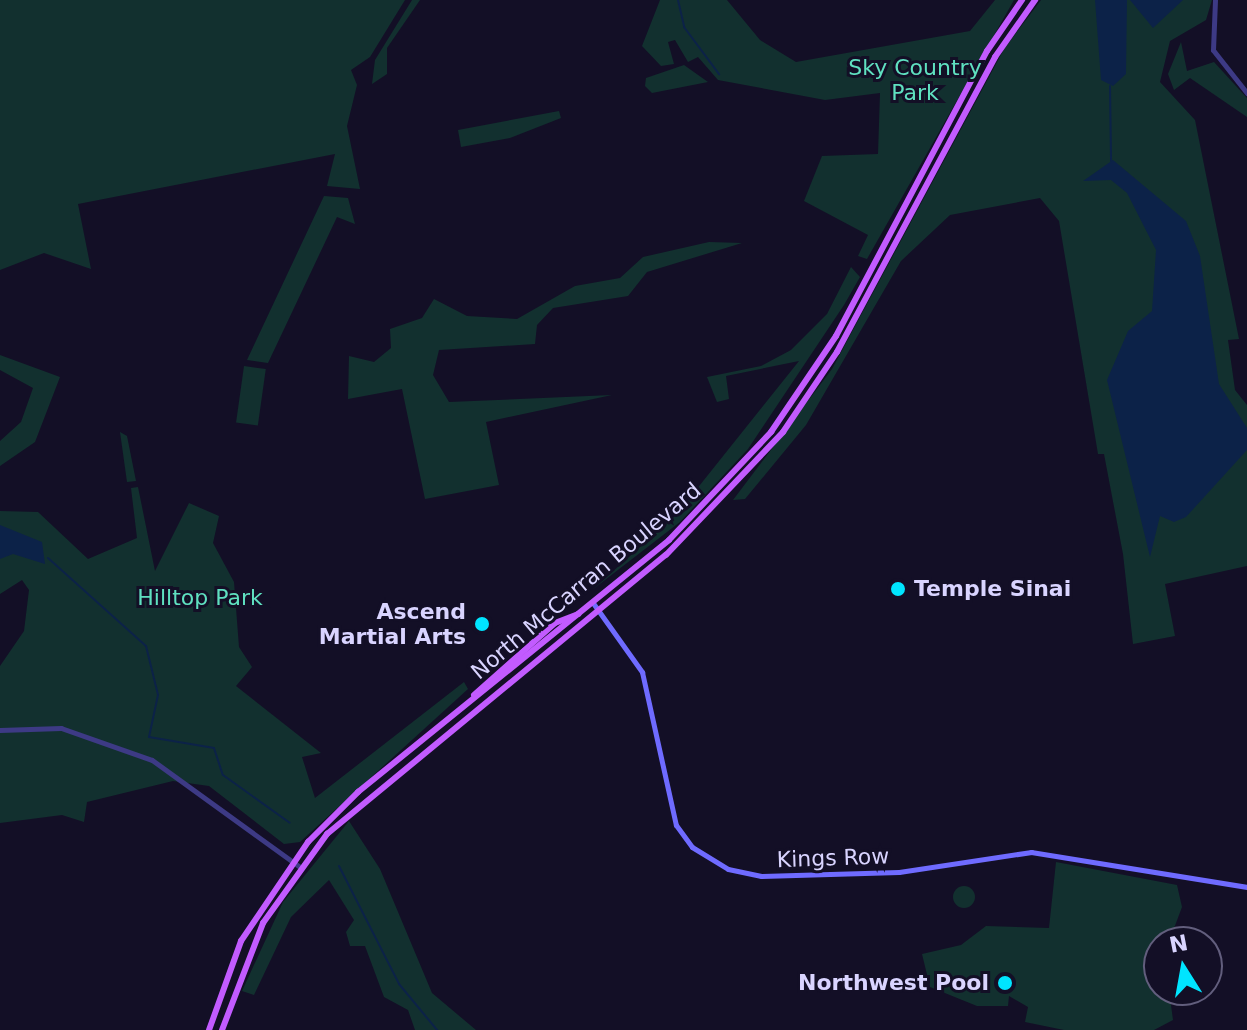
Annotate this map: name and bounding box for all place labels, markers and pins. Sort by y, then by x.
place label: Temple Sinai [914,576,1071,602]
marker: Temple Sinai [889,580,907,598]
place label: Ascend Martial Arts [319,598,466,650]
marker: Ascend Martial Arts [473,615,491,633]
place label: Northwest Pool [798,970,989,996]
marker: Northwest Pool [996,974,1014,992]

